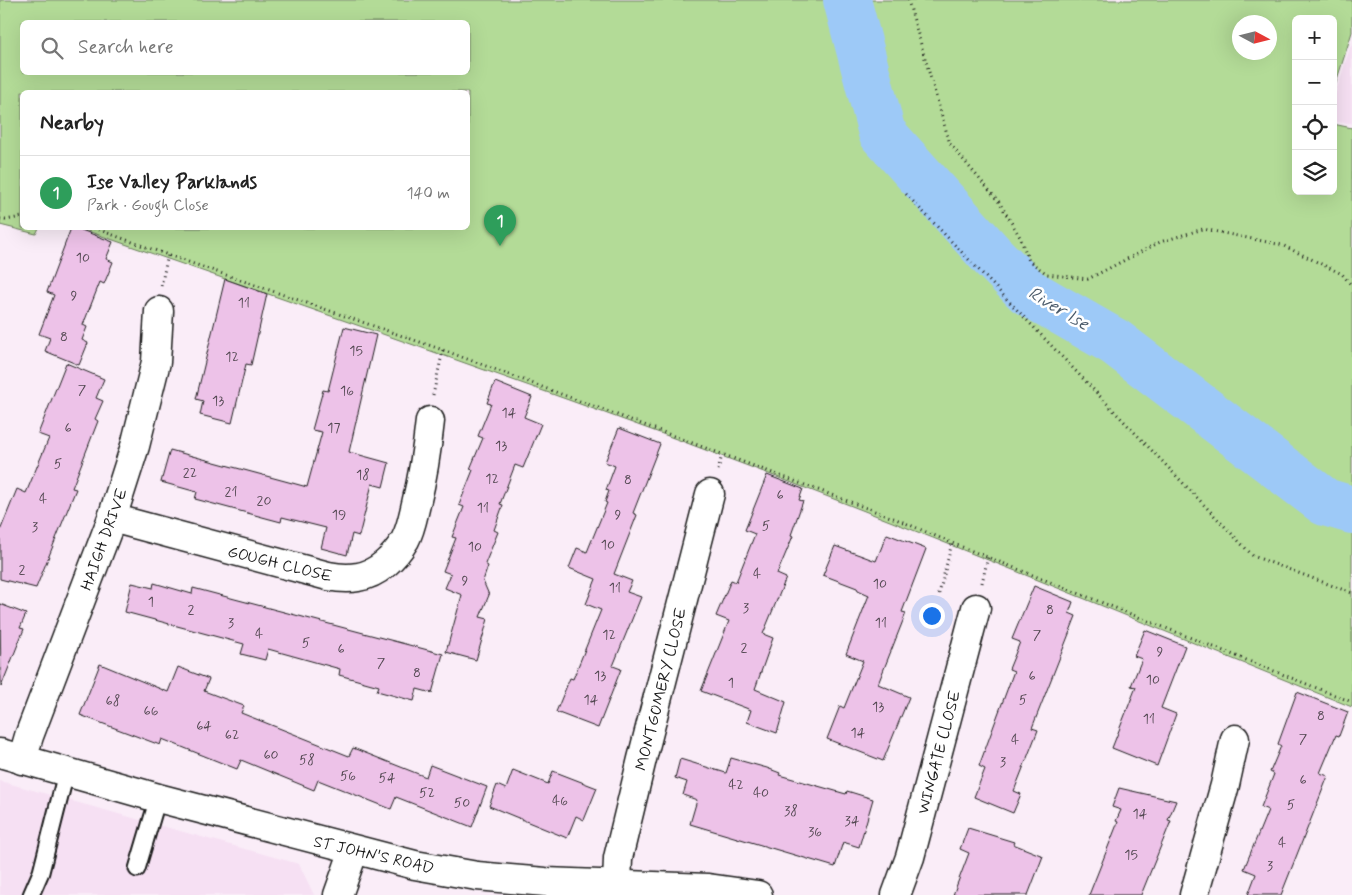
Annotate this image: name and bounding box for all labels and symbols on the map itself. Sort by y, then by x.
north arrow [1232,15,1277,60]
pin: 1 [484,205,516,246]
house number: 10 [76,249,90,267]
water label: River Ise [1024,281,1094,337]
house number: 9 [71,287,78,305]
house number: 11 [238,294,250,312]
house number: 8 [60,328,68,346]
house number: 15 [349,342,363,360]
house number: 12 [225,348,239,366]
house number: 7 [78,381,87,399]
house number: 16 [340,382,354,400]
house number: 13 [212,392,224,410]
house number: 14 [502,404,517,422]
house number: 6 [64,419,72,437]
house number: 17 [327,419,341,437]
house number: 13 [495,437,507,455]
house number: 5 [54,455,62,473]
house number: 22 [183,464,197,482]
house number: 18 [356,466,370,484]
house number: 12 [485,470,499,488]
house number: 8 [624,471,632,489]
house number: 21 [225,483,237,501]
street label: HAIGH DRIVE [76,485,133,594]
house number: 6 [776,486,784,504]
house number: 4 [39,490,47,508]
house number: 20 [257,492,271,510]
house number: 11 [477,499,489,517]
house number: 19 [332,506,346,524]
house number: 9 [615,506,622,524]
house number: 5 [762,517,770,535]
house number: 3 [32,518,38,536]
house number: 10 [601,536,615,554]
house number: 10 [468,538,482,556]
street label: GOUGH CLOSE [225,541,334,588]
house number: 2 [19,561,26,579]
house number: 4 [753,565,761,583]
house number: 9 [462,572,469,590]
house number: 10 [873,575,887,593]
house number: 11 [609,579,621,597]
house number: 1 [148,593,154,611]
house number: 3 [743,599,749,617]
house number: 2 [188,601,195,619]
house number: 8 [1046,601,1054,619]
your location [919,603,945,629]
street label: MONTGOMERY CLOSE [631,606,692,773]
house number: 3 [228,614,234,632]
house number: 11 [875,614,887,632]
house number: 4 [255,625,263,643]
house number: 12 [602,626,616,644]
house number: 7 [1033,626,1042,644]
house number: 5 [302,634,310,652]
house number: 2 [741,639,748,657]
house number: 6 [337,640,345,658]
house number: 9 [1157,643,1164,661]
house number: 7 [377,654,386,672]
house number: 8 [413,664,421,682]
house number: 13 [594,667,606,685]
house number: 6 [1028,667,1036,685]
house number: 10 [1146,671,1160,689]
house number: 1 [728,674,734,692]
street label: WINGATE CLOSE [913,688,966,817]
house number: 14 [584,691,599,709]
house number: 5 [1019,691,1027,709]
house number: 68 [106,692,120,710]
house number: 13 [872,698,884,716]
house number: 66 [144,702,159,720]
house number: 8 [1317,707,1325,725]
house number: 11 [1143,710,1155,728]
house number: 64 [196,717,212,735]
house number: 14 [851,724,866,742]
house number: 62 [225,726,239,744]
house number: 7 [1299,730,1308,748]
house number: 4 [1011,731,1019,749]
house number: 60 [263,746,279,764]
house number: 58 [299,751,315,769]
house number: 3 [1000,753,1006,771]
house number: 56 [340,767,356,785]
house number: 54 [379,769,396,787]
house number: 6 [1299,771,1307,789]
house number: 42 [728,776,744,794]
house number: 52 [419,784,435,802]
house number: 40 [753,784,769,802]
house number: 46 [552,792,568,810]
house number: 50 [454,794,470,812]
house number: 5 [1287,796,1295,814]
house number: 38 [784,802,798,820]
house number: 14 [1133,805,1148,823]
house number: 34 [845,812,860,830]
house number: 36 [808,823,822,841]
street label: ST JOHN'S ROAD [311,831,436,880]
house number: 4 [1278,834,1286,852]
house number: 15 [1124,846,1138,864]
house number: 3 [1267,857,1273,875]

